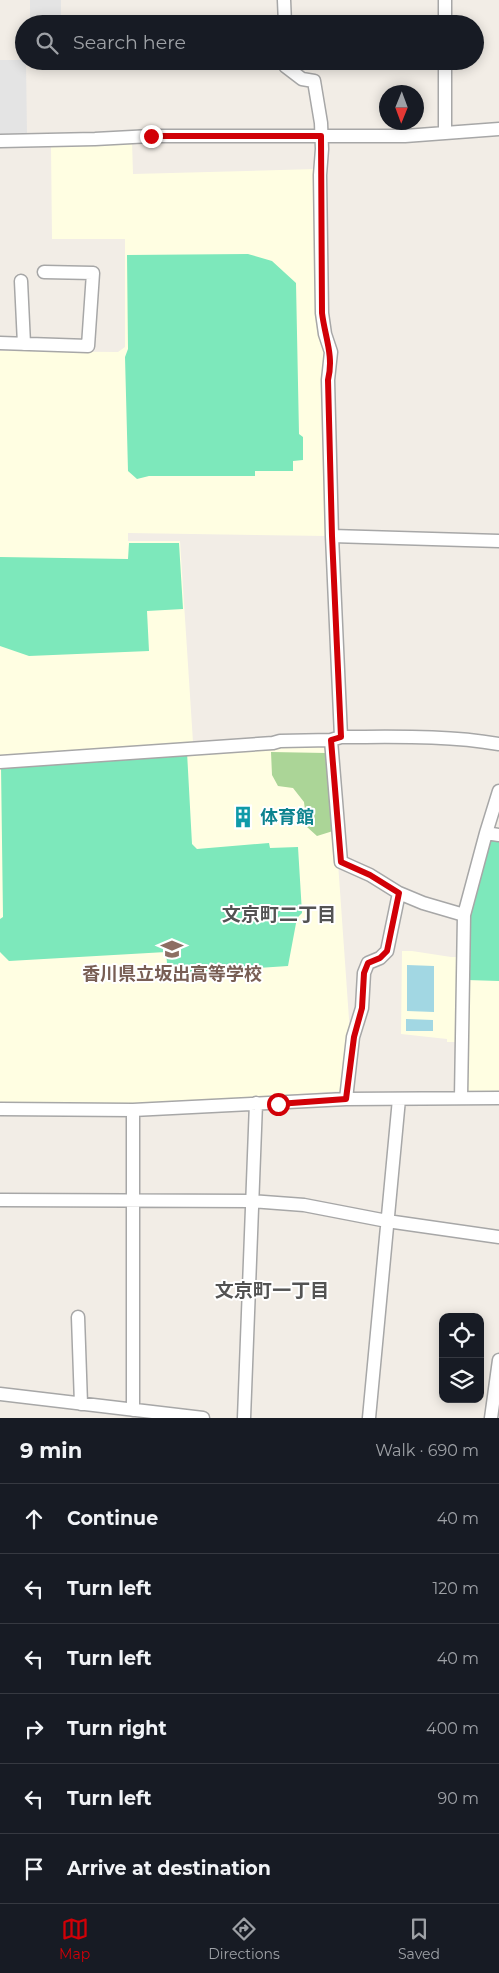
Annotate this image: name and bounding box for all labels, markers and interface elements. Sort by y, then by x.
search box [15,15,484,70]
icon: search [33,29,61,57]
text: Search here [73,31,186,54]
north arrow [379,85,424,130]
route end [140,125,163,148]
building icon: 体育館 [230,804,256,830]
place label: 体育館 [260,806,314,828]
district label: 文京町二丁目 [222,903,336,926]
school or university icon: 香川県立坂出高等学校 [159,936,185,962]
place label: 香川県立坂出高等学校 [82,963,262,985]
route start [267,1093,290,1116]
district label: 文京町一丁目 [215,1279,329,1302]
map controls [439,1313,484,1403]
button: locate [439,1313,484,1358]
button: layers [439,1358,484,1403]
text: 9 min [20,1438,82,1463]
text: Walk · 690 m [375,1441,479,1460]
icon: ahead [20,1505,48,1533]
text: Continue [67,1507,158,1530]
text: 40 m [437,1509,479,1528]
icon: left [20,1575,48,1603]
text: Turn left [67,1577,152,1600]
text: 120 m [432,1579,479,1598]
icon: left [20,1645,48,1673]
text: Turn left [67,1647,152,1670]
text: 40 m [437,1649,479,1668]
icon: right [20,1715,48,1743]
text: Turn right [67,1717,167,1740]
text: 400 m [426,1719,479,1738]
icon: left [20,1785,48,1813]
text: Turn left [67,1787,152,1810]
text: 90 m [437,1789,479,1808]
icon: arrive [20,1855,48,1883]
text: Arrive at destination [67,1857,271,1880]
tab: Map [59,1915,90,1963]
tab: Directions [208,1915,280,1963]
tab: Saved [398,1915,440,1963]

